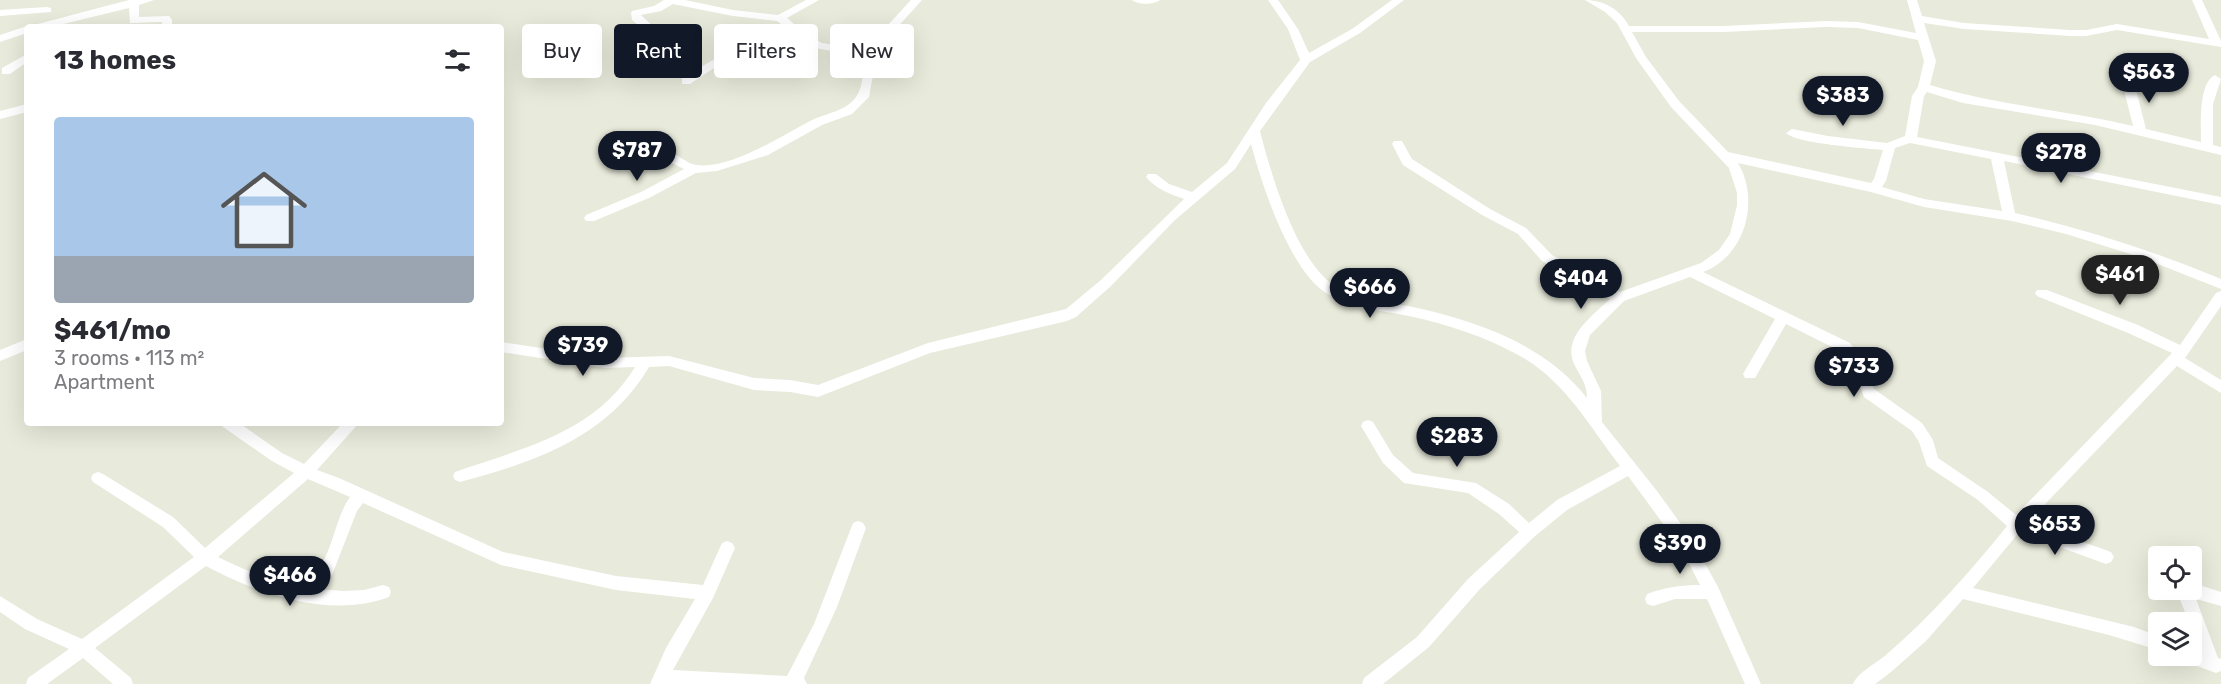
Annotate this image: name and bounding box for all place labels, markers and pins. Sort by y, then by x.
pin: $563 [2113,53,2185,104]
pin: $383 [1807,76,1879,127]
pin: $787 [601,131,673,182]
pin: $278 [2025,133,2097,184]
pin: $461 [2084,255,2156,306]
pin: $404 [1545,259,1617,310]
pin: $666 [1334,268,1406,319]
pin: $739 [547,326,619,377]
pin: $733 [1818,347,1890,398]
pin: $283 [1421,417,1493,468]
pin: $653 [2019,505,2091,556]
pin: $390 [1644,524,1716,575]
pin: $466 [254,556,326,607]

